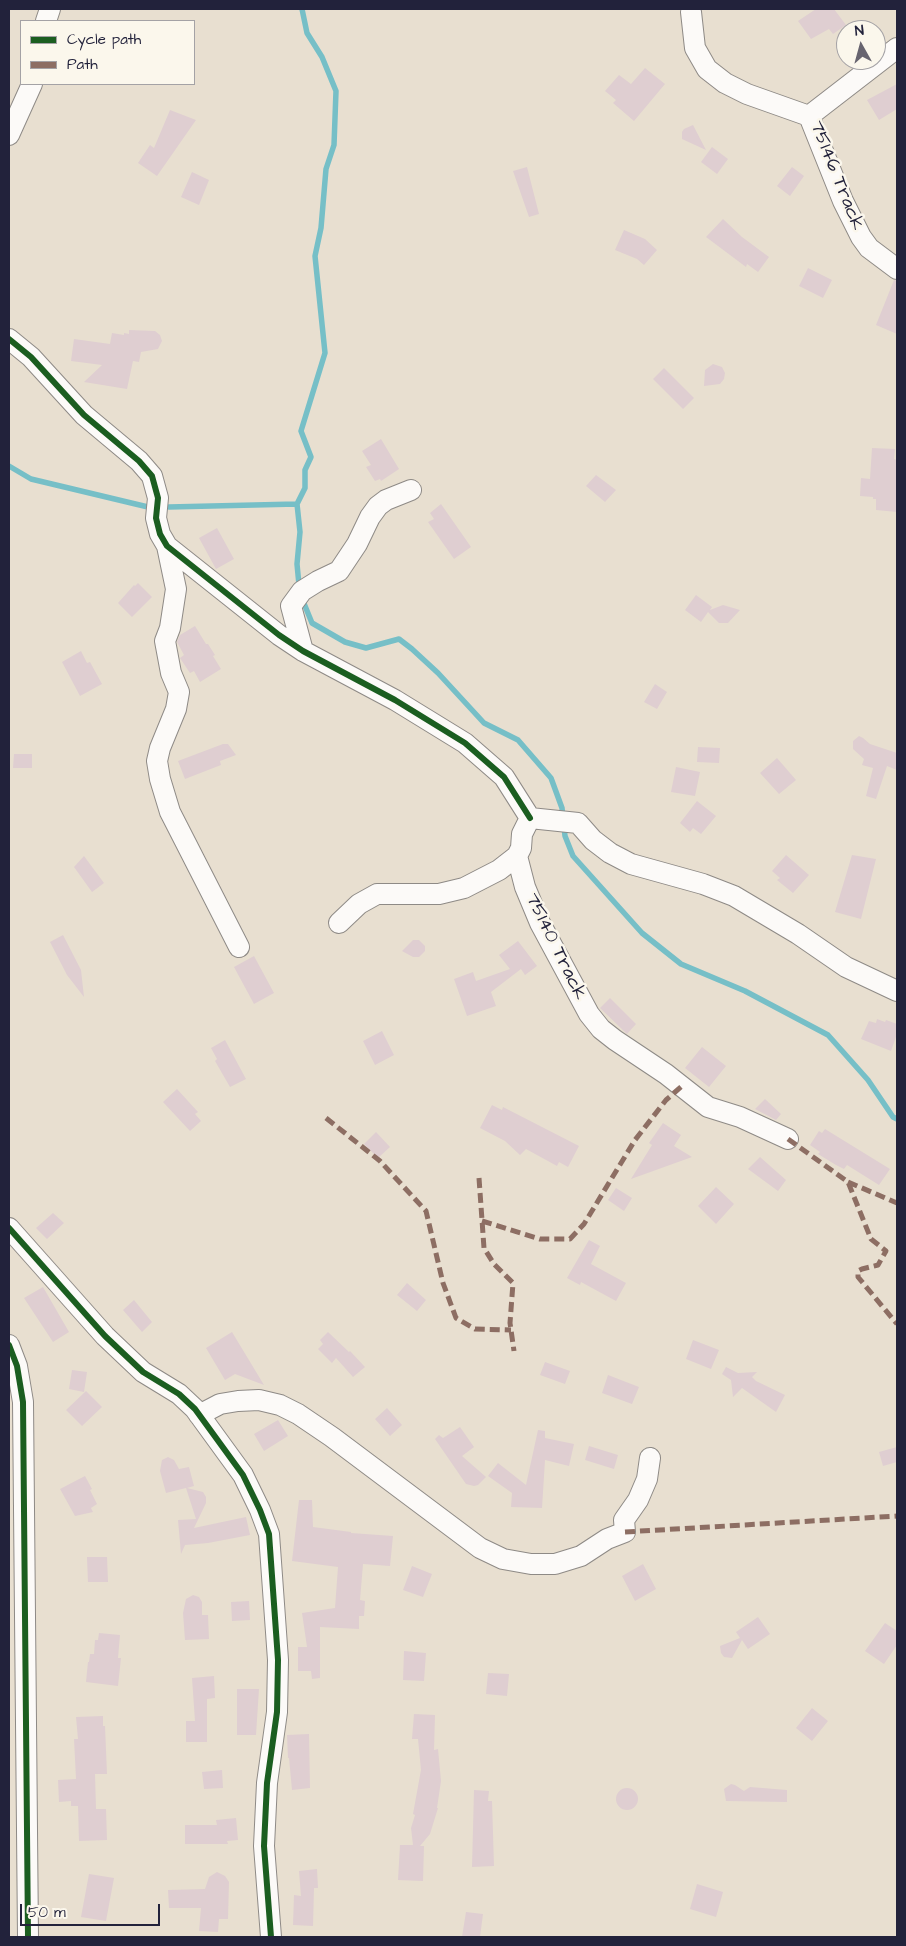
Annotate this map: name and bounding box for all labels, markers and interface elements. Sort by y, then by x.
legend [20,20,195,85]
north arrow [836,20,886,70]
text: N [854,21,865,42]
text: Cycle path [67,29,141,50]
text: Path [67,54,98,75]
street label: 75146 Track [804,118,868,234]
street label: 75140 Track [519,890,591,1004]
scale bar [22,1894,162,1926]
text: 50 m [28,1902,66,1923]

